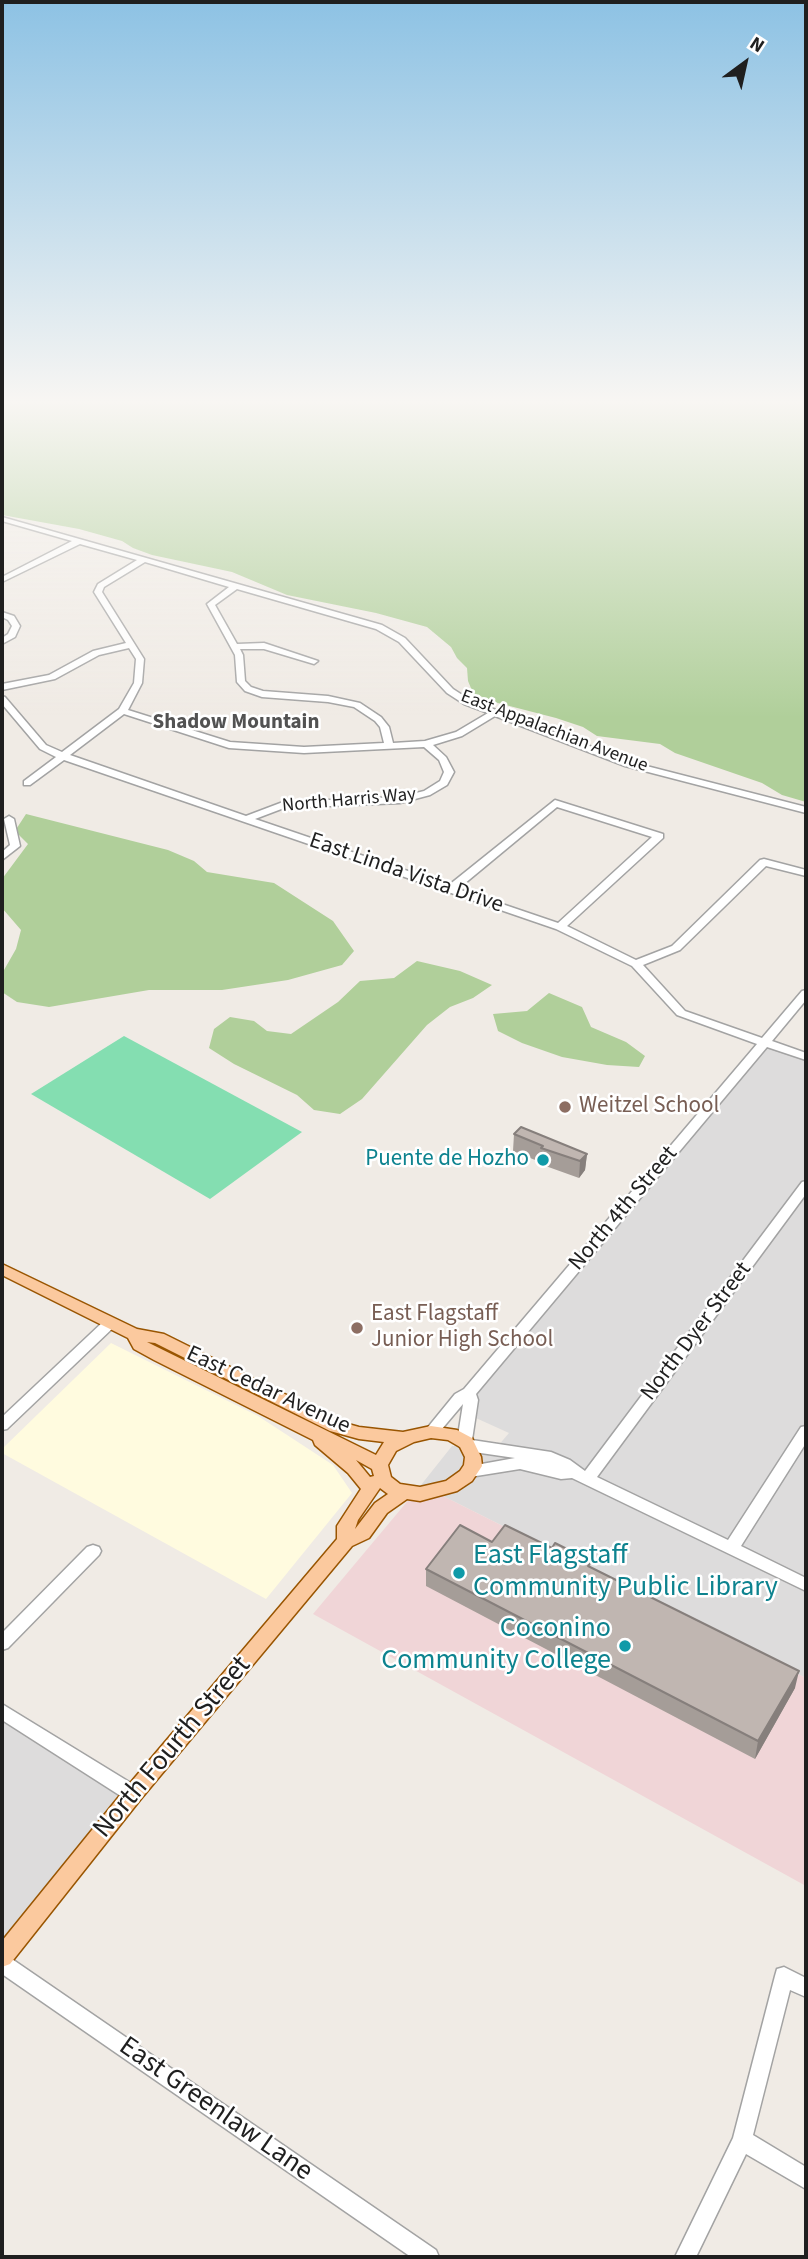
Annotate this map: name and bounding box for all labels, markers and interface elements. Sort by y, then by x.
north arrow [710,28,780,98]
text: N [744,30,769,60]
street label: East Appalachian Avenue [457,686,651,778]
district label: Shadow Mountain [153,710,319,736]
street label: North Harris Way [281,784,417,818]
street label: East Linda Vista Drive [305,828,507,920]
place label: Weitzel School [579,1093,719,1121]
marker: Weitzel School [557,1099,573,1115]
street label: North 4th Street [564,1141,684,1277]
place label: Puente de Hozho [365,1146,529,1174]
marker: Puente de Hozho [535,1152,551,1168]
street label: North Dyer Street [636,1257,758,1407]
place label: East Flagstaff Junior High School [371,1301,553,1355]
marker: East Flagstaff Junior High School [349,1320,365,1336]
street label: East Cedar Avenue [182,1341,354,1441]
place label: East Flagstaff Community Public Library [473,1540,778,1606]
marker: East Flagstaff Community Public Library [451,1565,467,1581]
place label: Coconino Community College [381,1613,611,1679]
marker: Coconino Community College [617,1638,633,1654]
street label: North Fourth Street [87,1650,259,1846]
street label: East Greenlaw Lane [112,2031,318,2189]

